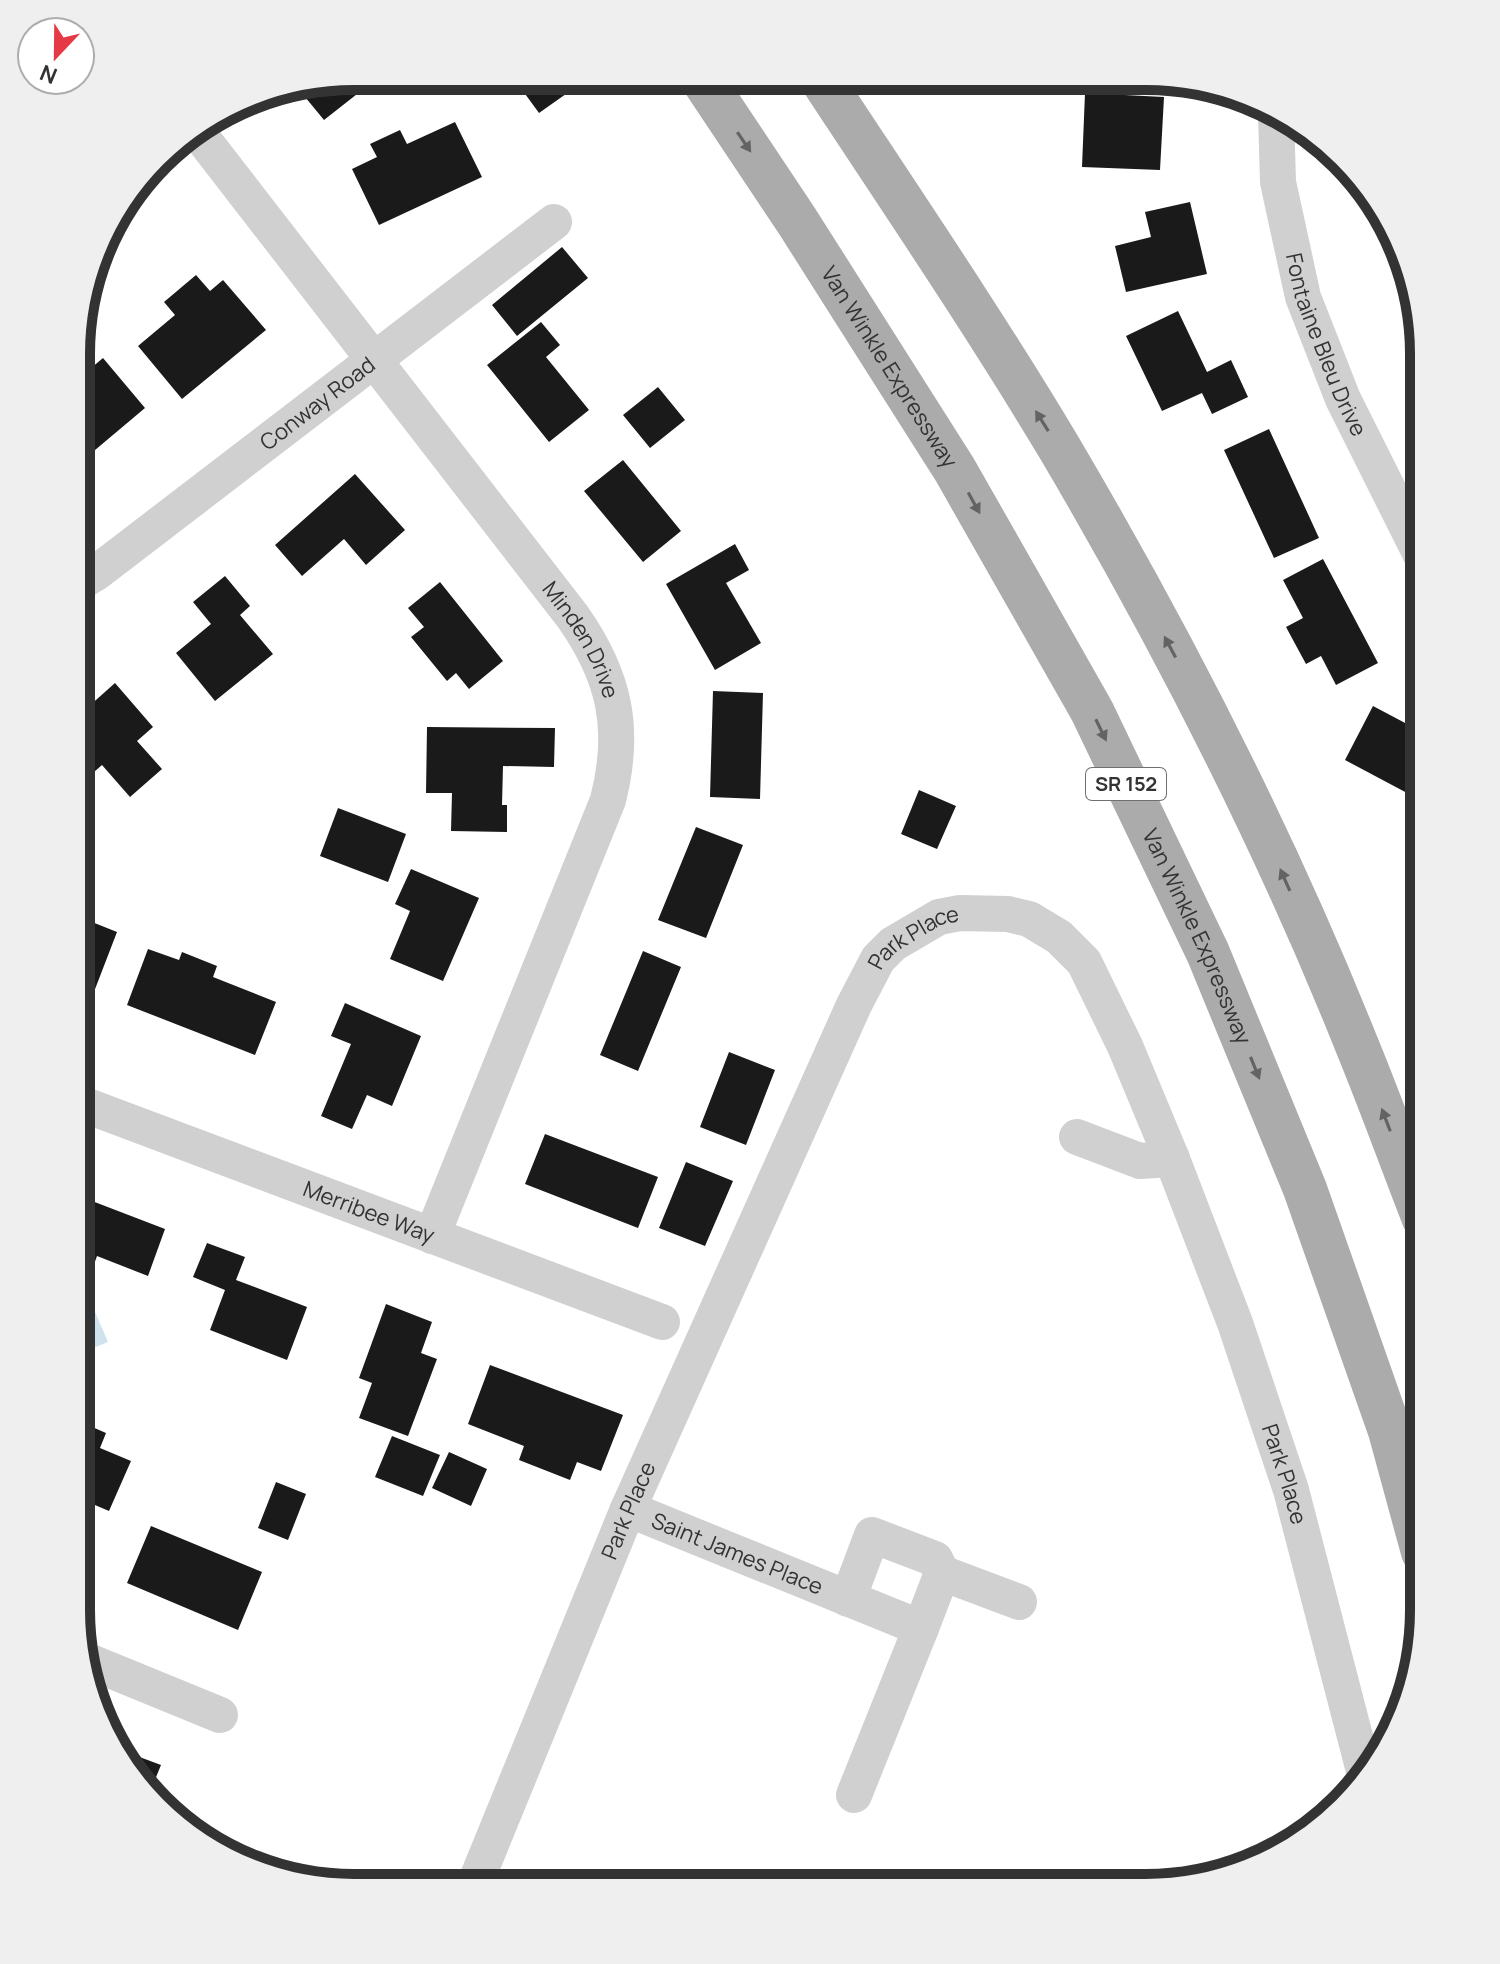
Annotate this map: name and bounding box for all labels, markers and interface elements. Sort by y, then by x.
north arrow [16,16,96,96]
text: N [36,58,61,91]
one-way arrow [736,131,751,153]
street label: Fontaine Bleu Drive [1279,250,1374,441]
street label: Van Winkle Expressway [814,260,965,474]
street label: Conway Road [254,350,381,457]
one-way arrow [1036,410,1050,432]
one-way arrow [967,492,981,514]
street label: Minden Drive [536,575,626,702]
one-way arrow [1163,636,1176,659]
one-way arrow [1094,718,1108,742]
road number: SR 152 [1086,768,1166,800]
street label: Van Winkle Expressway [1136,824,1259,1049]
one-way arrow [1279,868,1292,892]
street label: Park Place [860,899,961,974]
one-way arrow [1249,1056,1262,1080]
one-way arrow [1379,1108,1392,1132]
street label: Merribee Way [299,1173,439,1250]
street label: Park Place [1255,1420,1314,1528]
street label: Park Place [594,1457,662,1564]
street label: Saint James Place [647,1505,828,1602]

